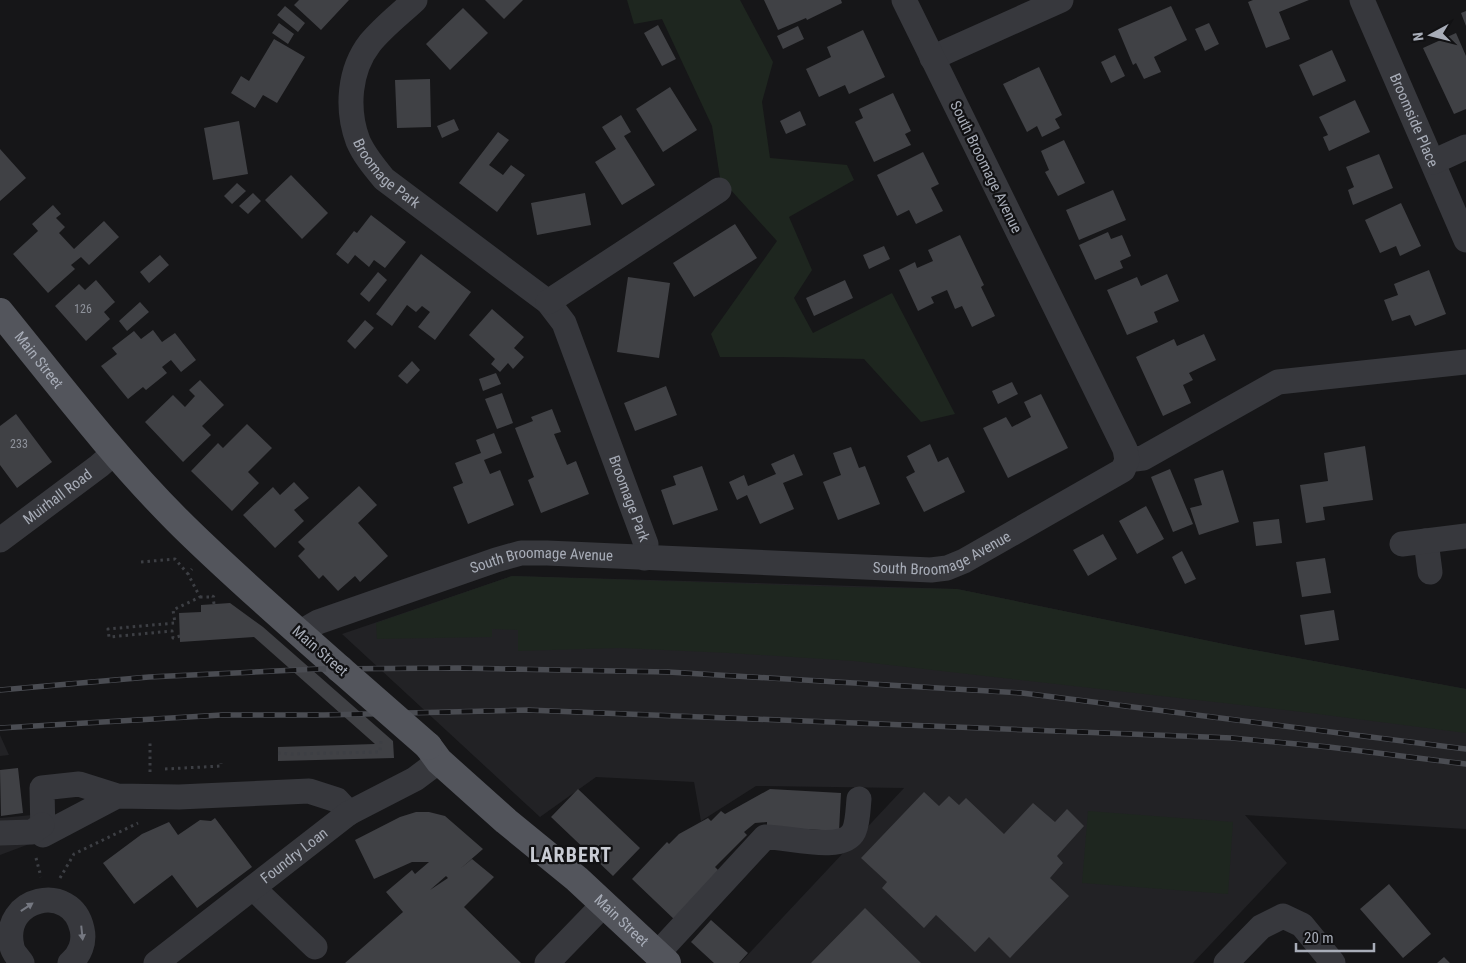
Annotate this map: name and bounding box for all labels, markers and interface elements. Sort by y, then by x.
north arrow [1406,10,1456,60]
text: N [1410,31,1427,42]
street label: Broomside Place [1386,71,1442,170]
street label: South Broomage Avenue [946,98,1026,236]
street label: Broomage Park [349,136,424,212]
house number: 126 [74,302,92,316]
street label: Main Street [11,328,67,392]
house number: 233 [10,437,28,451]
street label: Broomage Park [605,453,653,544]
street label: Muirhall Road [20,465,96,529]
street label: South Broomage Avenue [872,527,1014,579]
street label: South Broomage Avenue [468,544,613,577]
street label: Main Street [289,622,351,680]
street label: Foundry Loan [257,824,331,887]
district label: LARBERT [530,843,612,867]
street label: Main Street [590,891,652,950]
one-way arrow [20,902,34,912]
scale bar [1296,920,1374,952]
one-way arrow [78,925,86,941]
text: 20 m [1304,929,1334,947]

